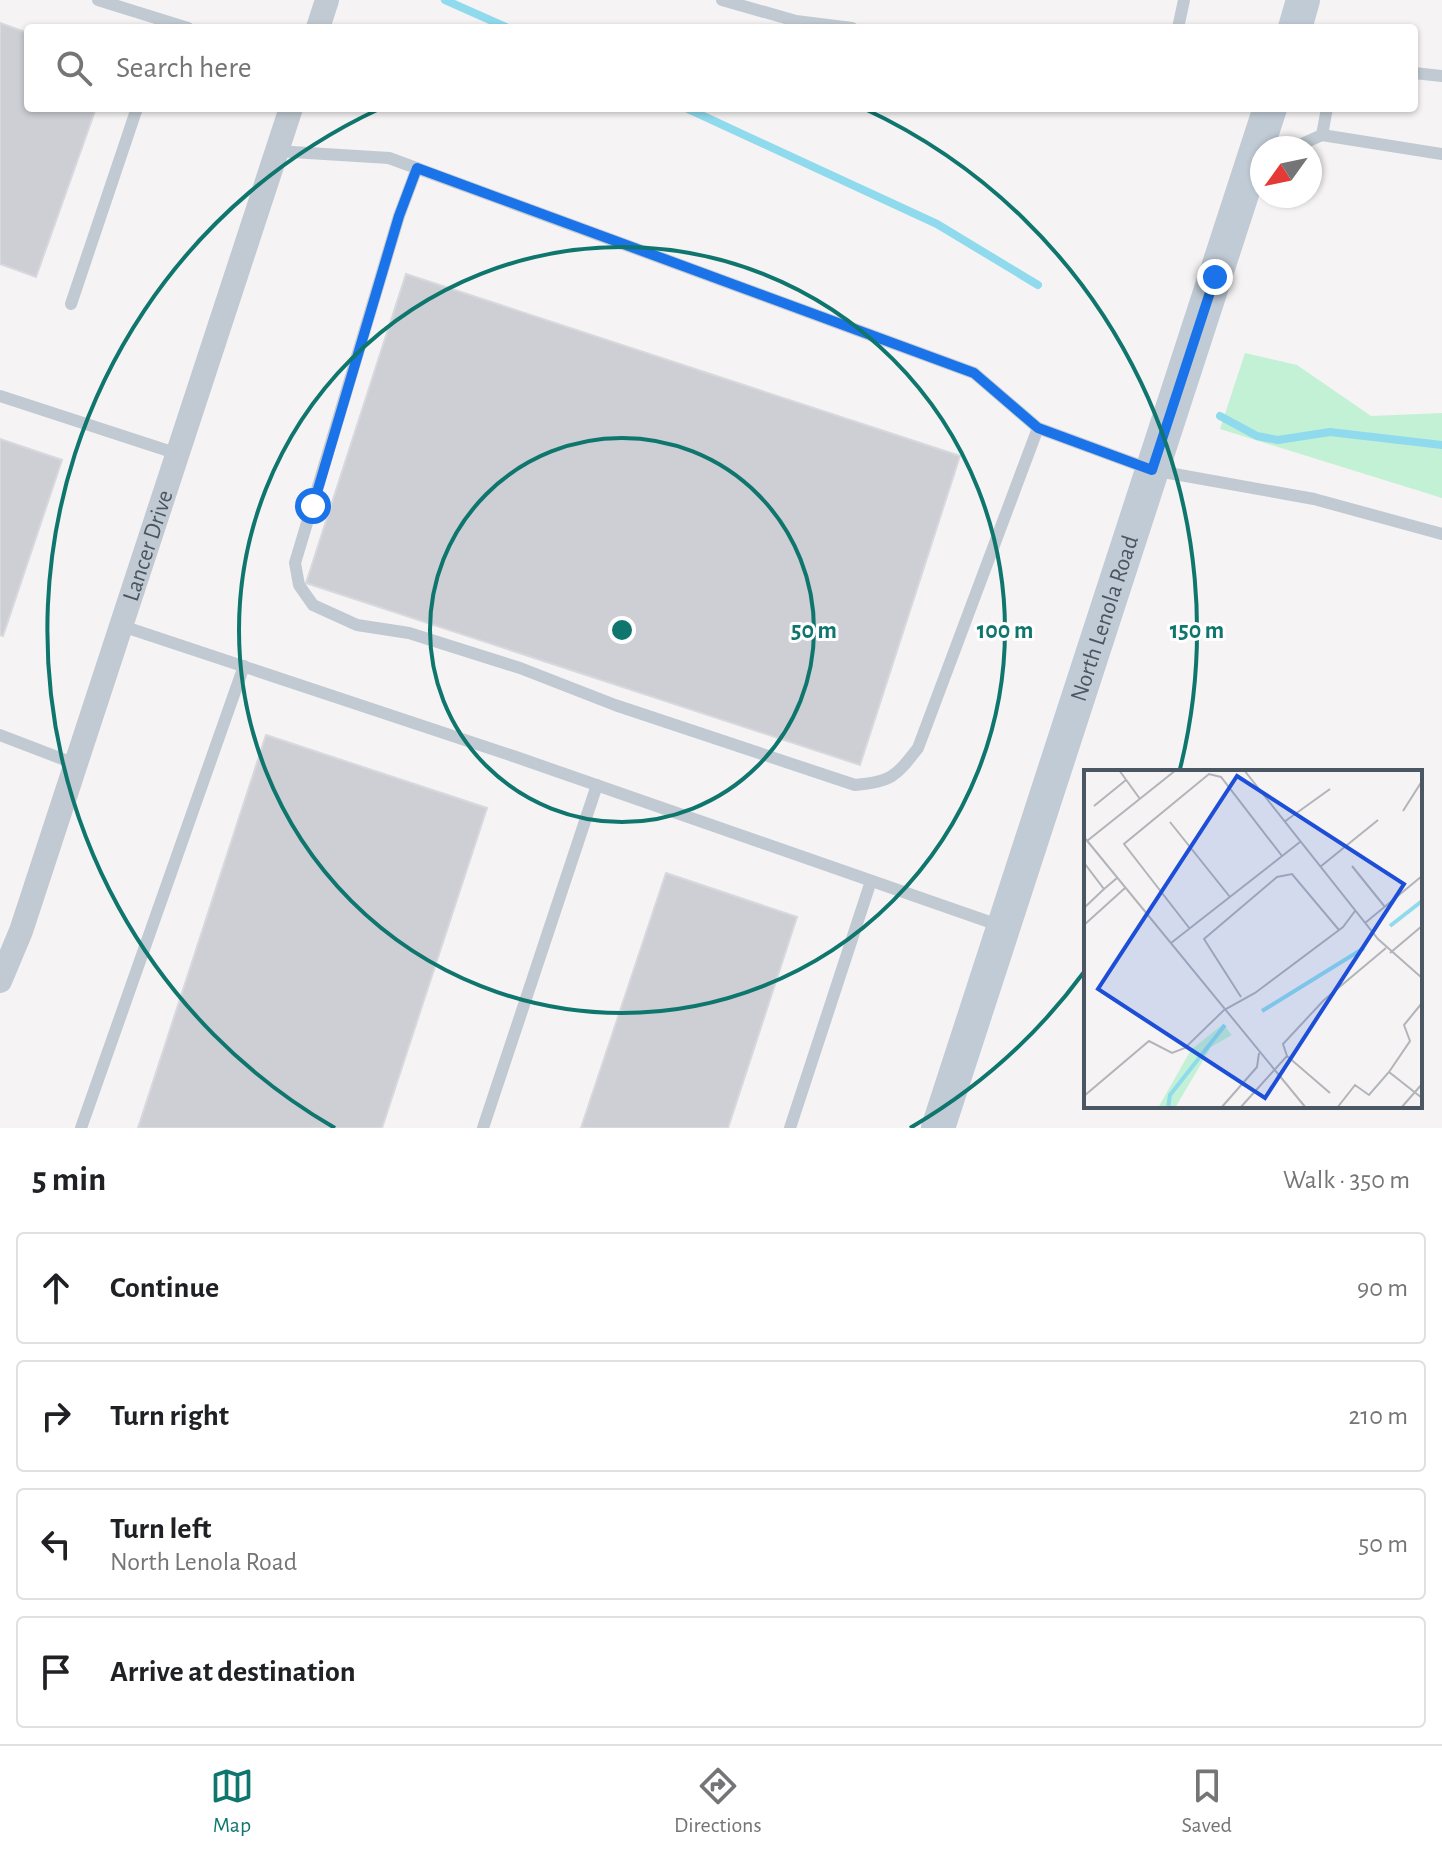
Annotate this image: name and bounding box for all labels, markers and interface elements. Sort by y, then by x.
search box [24,24,1418,112]
icon: search [52,46,96,90]
text: Search here [116,53,252,83]
north arrow [1250,136,1322,208]
route end [1197,259,1233,295]
street label: Lancer Drive [119,487,178,604]
route start [295,488,331,524]
street label: North Lenola Road [1067,533,1143,705]
centre of rings [608,616,636,644]
text: 50 m [791,619,837,643]
text: 100 m [977,619,1033,643]
text: 150 m [1170,619,1224,643]
inset map [1084,770,1422,1108]
text: 5 min [32,1163,106,1197]
text: Walk · 350 m [1283,1167,1410,1193]
icon: ahead [34,1266,78,1310]
text: Continue [110,1273,219,1303]
text: 90 m [1357,1275,1408,1301]
icon: right [34,1394,78,1438]
text: Turn right [110,1401,229,1431]
text: 210 m [1348,1403,1408,1429]
text: Turn left [110,1514,211,1544]
icon: left [34,1522,78,1566]
text: 50 m [1358,1531,1408,1557]
text: North Lenola Road [110,1549,297,1575]
icon: arrive [34,1650,78,1694]
text: Arrive at destination [110,1657,356,1687]
tab: Map [210,1764,254,1838]
tab: Directions [674,1764,762,1838]
tab: Saved [1182,1764,1232,1838]

